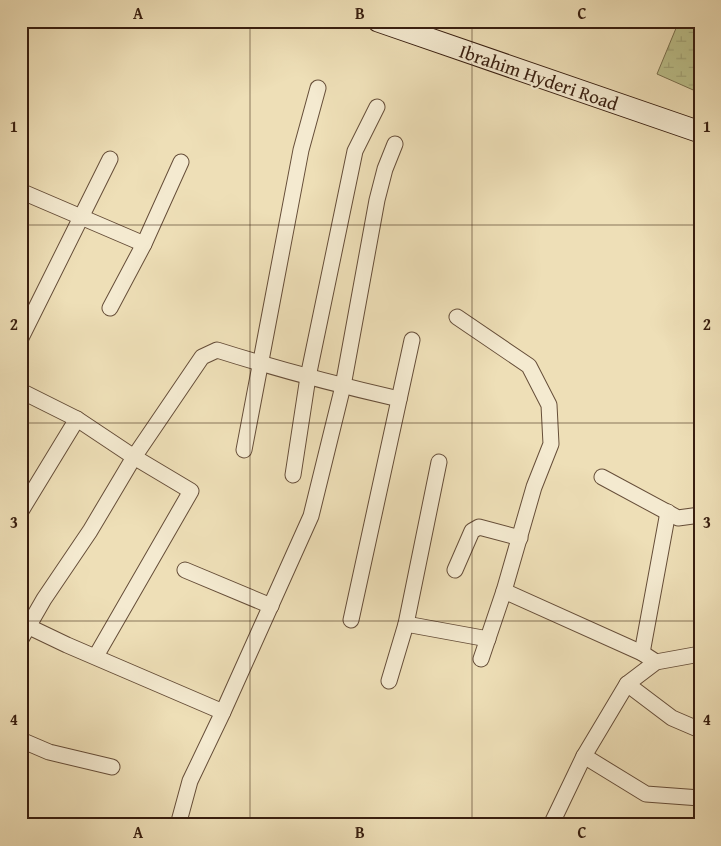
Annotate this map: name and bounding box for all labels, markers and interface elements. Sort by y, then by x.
text: A [133,1,144,25]
text: B [355,1,365,25]
text: C [577,1,587,25]
street label: Ibrahim Hyderi Road [456,37,623,118]
text: 1 [10,114,18,138]
text: 1 [703,114,711,138]
text: 2 [10,312,18,336]
text: 2 [703,312,711,336]
text: 3 [10,510,18,534]
text: 3 [703,510,711,534]
text: 4 [10,707,18,731]
text: 4 [703,707,711,731]
text: A [133,820,144,844]
text: B [355,820,365,844]
text: C [577,820,587,844]

